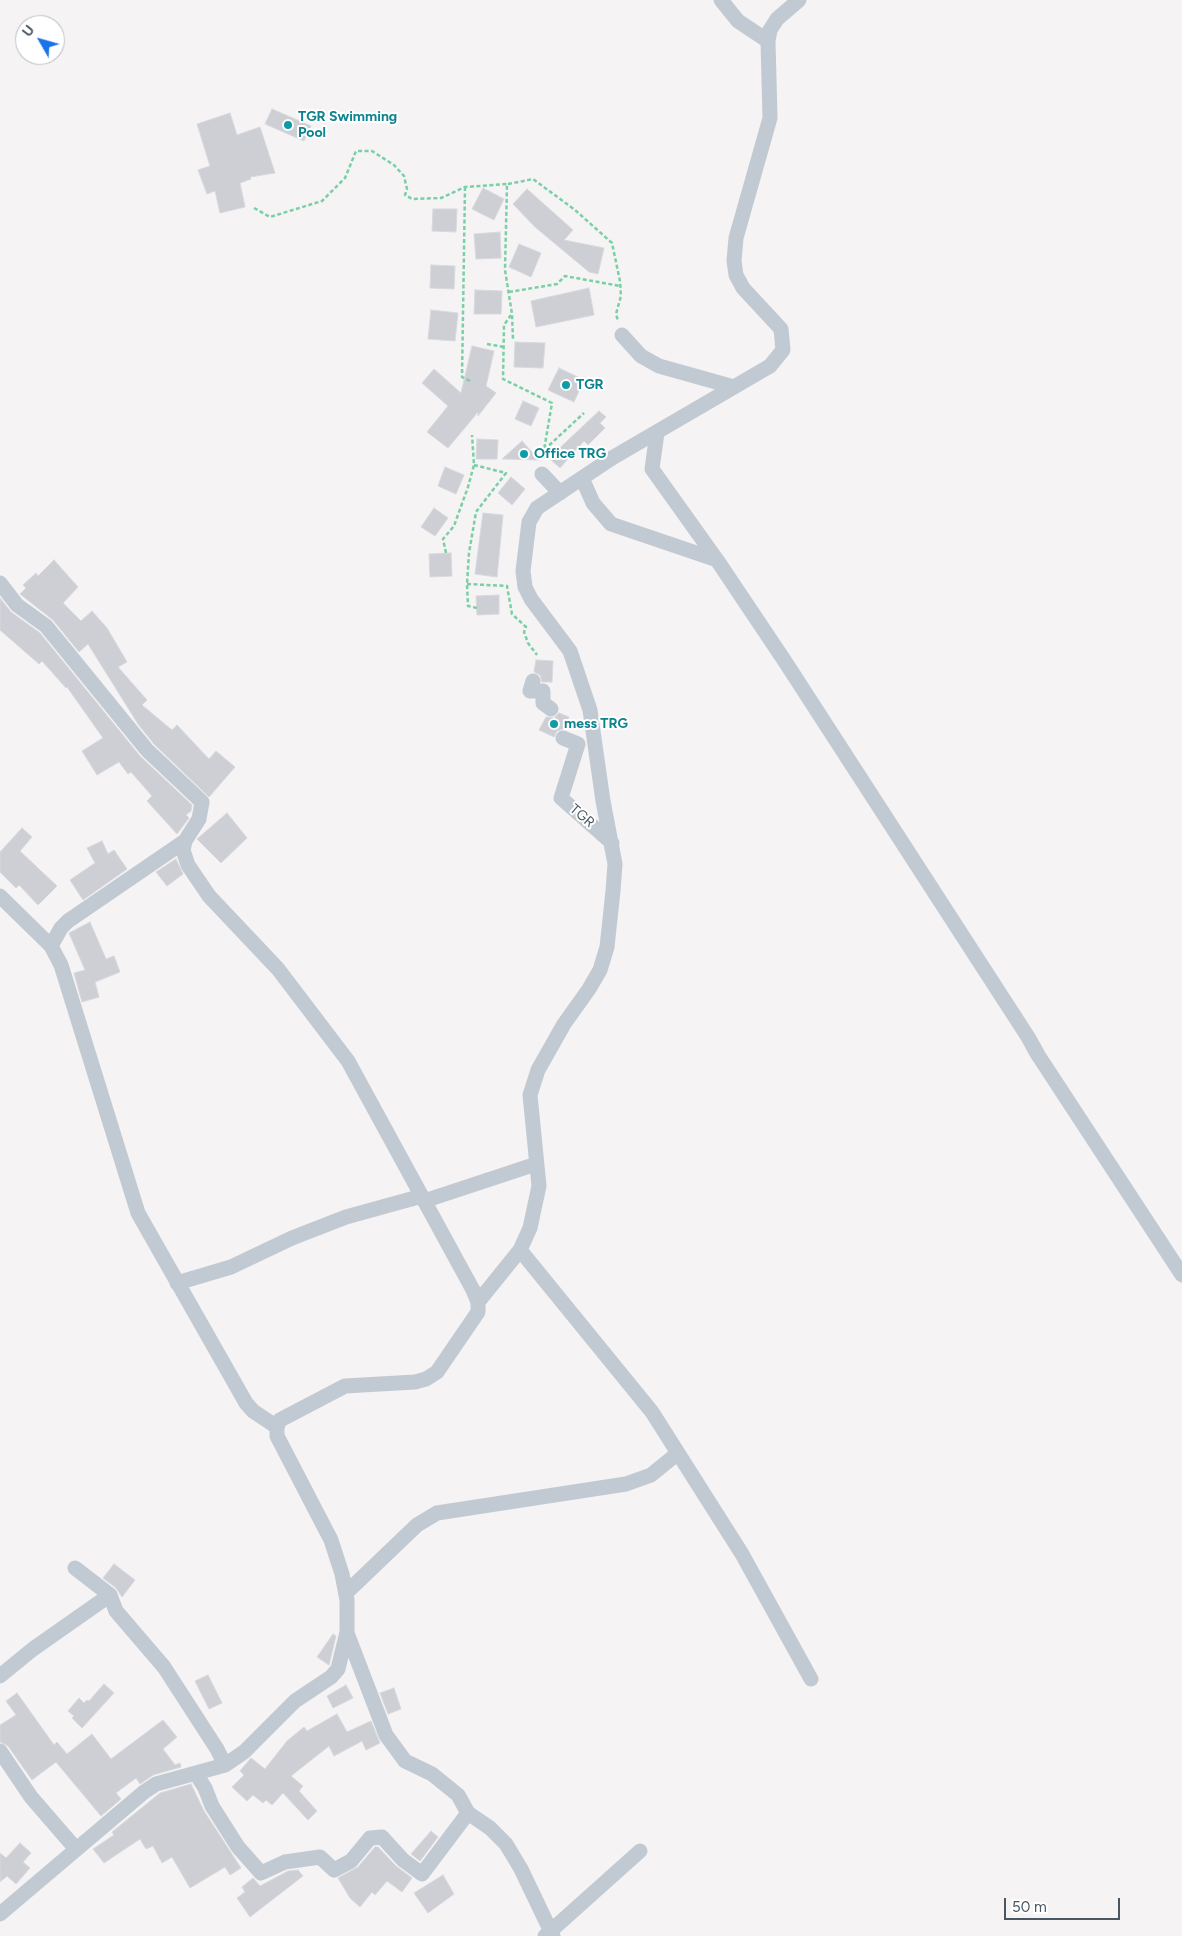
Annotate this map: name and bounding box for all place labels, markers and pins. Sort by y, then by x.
place label: TGR Swimming Pool [298,109,397,142]
marker: TGR Swimming Pool [282,119,294,131]
place label: TGR [576,377,604,393]
marker: TGR [560,379,572,391]
place label: Office TRG [534,446,606,462]
marker: Office TRG [518,448,530,460]
place label: mess TRG [564,716,628,732]
marker: mess TRG [548,718,560,730]

